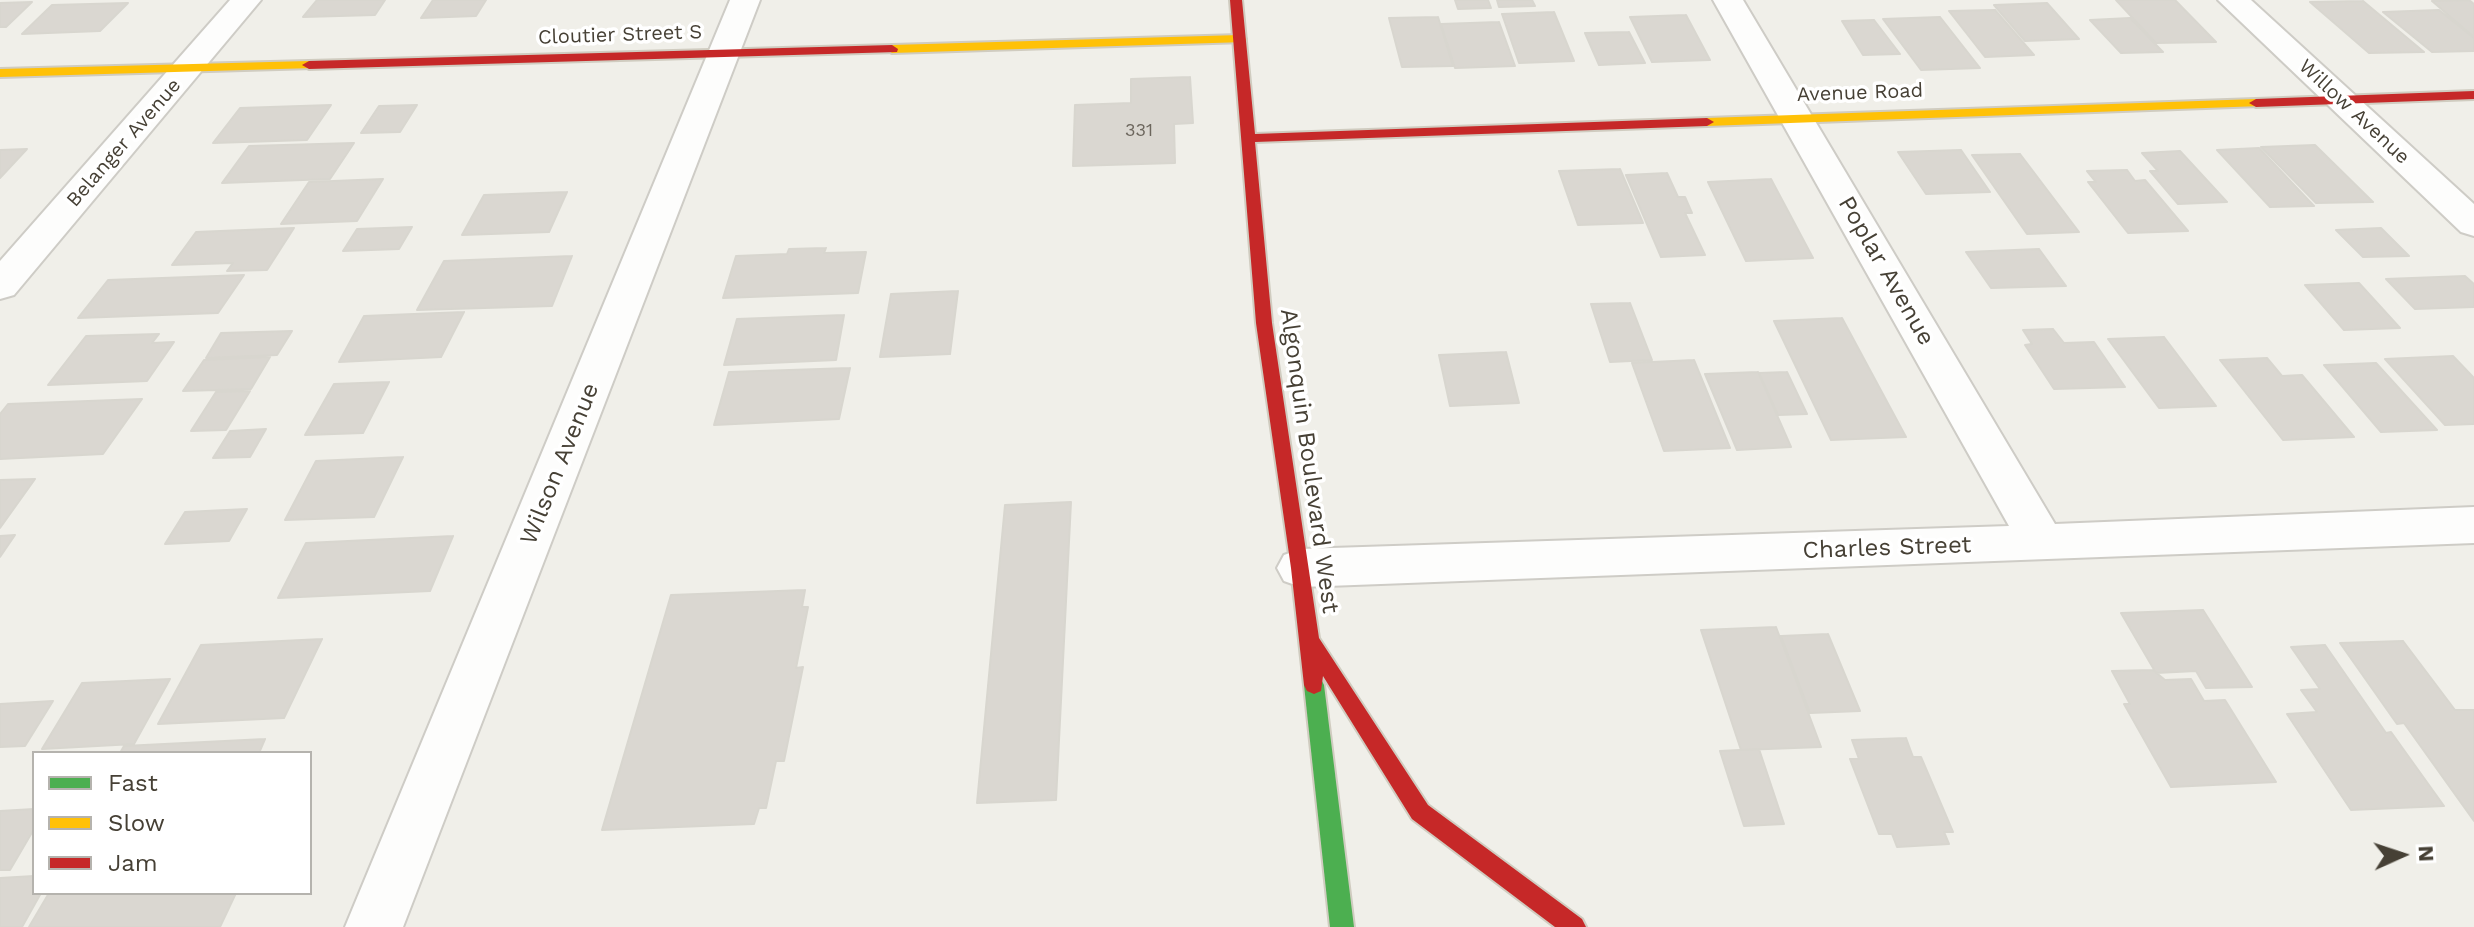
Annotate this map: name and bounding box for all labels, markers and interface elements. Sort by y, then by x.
street label: Cloutier Street S [538,20,702,50]
street label: Willow Avenue [2294,55,2414,169]
street label: Belanger Avenue [62,74,186,212]
street label: Avenue Road [1796,79,1924,107]
house number: 331 [1125,120,1153,142]
street label: Poplar Avenue [1832,191,1940,351]
street label: Algonquin Boulevard West [1273,307,1345,615]
street label: Wilson Avenue [514,379,606,549]
street label: Charles Street [1802,531,1972,565]
legend [32,751,312,895]
text: Fast [108,769,158,797]
text: Slow [108,809,165,837]
north arrow [2362,815,2442,895]
text: N [2414,845,2439,863]
text: Jam [108,849,158,877]

